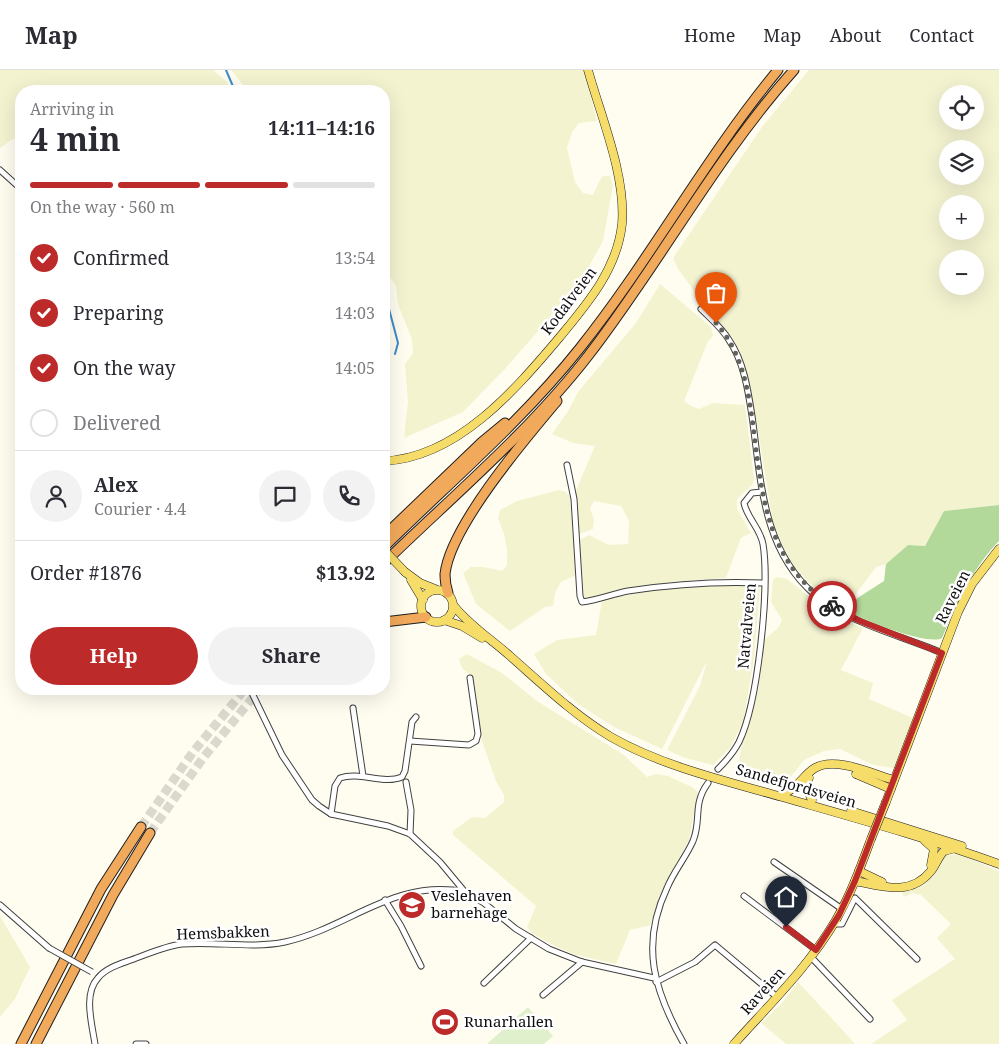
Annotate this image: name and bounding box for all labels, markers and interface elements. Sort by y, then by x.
text: Map [25,18,78,51]
text: Home [684,23,735,47]
text: Map [763,23,801,47]
text: About [829,23,881,47]
text: Contact [909,23,974,47]
map controls [939,85,984,295]
button: locate [939,85,984,130]
text: Arriving in [30,98,114,120]
text: 14:11–14:16 [268,115,375,141]
text: 4 min [30,117,121,160]
button: layers [939,140,984,185]
button: + [939,195,984,240]
text: On the way · 560 m [30,196,175,218]
icon: check [30,244,58,272]
text: Confirmed [73,245,169,271]
text: 13:54 [335,247,375,269]
button: − [939,250,984,295]
street label: Kodalveien [536,262,601,339]
pin [695,272,737,323]
icon: bag [702,279,730,307]
icon: check [30,299,58,327]
text: Preparing [73,300,163,326]
text: 14:03 [335,302,375,324]
icon: check [30,354,58,382]
text: On the way [73,355,176,381]
text: 14:05 [335,357,375,379]
text: Delivered [73,410,161,436]
button: person [30,470,82,522]
button: chat [259,470,311,522]
button: phone [323,470,375,522]
text: Alex [94,472,138,498]
text: Courier · 4.4 [94,498,186,520]
text: Order #1876 [30,560,142,586]
text: $13.92 [316,560,375,586]
street label: Raveien [930,566,974,627]
courier [807,581,857,631]
street label: Natvalveien [732,582,760,670]
icon: bike [818,592,846,620]
button: Help [30,627,198,685]
button: Share [208,627,375,685]
street label: Sandefjordsveien [734,758,859,812]
pin [765,876,807,927]
icon: home [772,883,800,911]
place label: Veslehaven barnehage [431,885,512,922]
school or university icon: Veslehaven barnehage [397,890,427,920]
street label: Hemsbakken [176,920,270,944]
street label: Raveien [736,962,789,1018]
sports icon: Runarhallen [430,1007,460,1037]
place label: Runarhallen [464,1011,554,1031]

